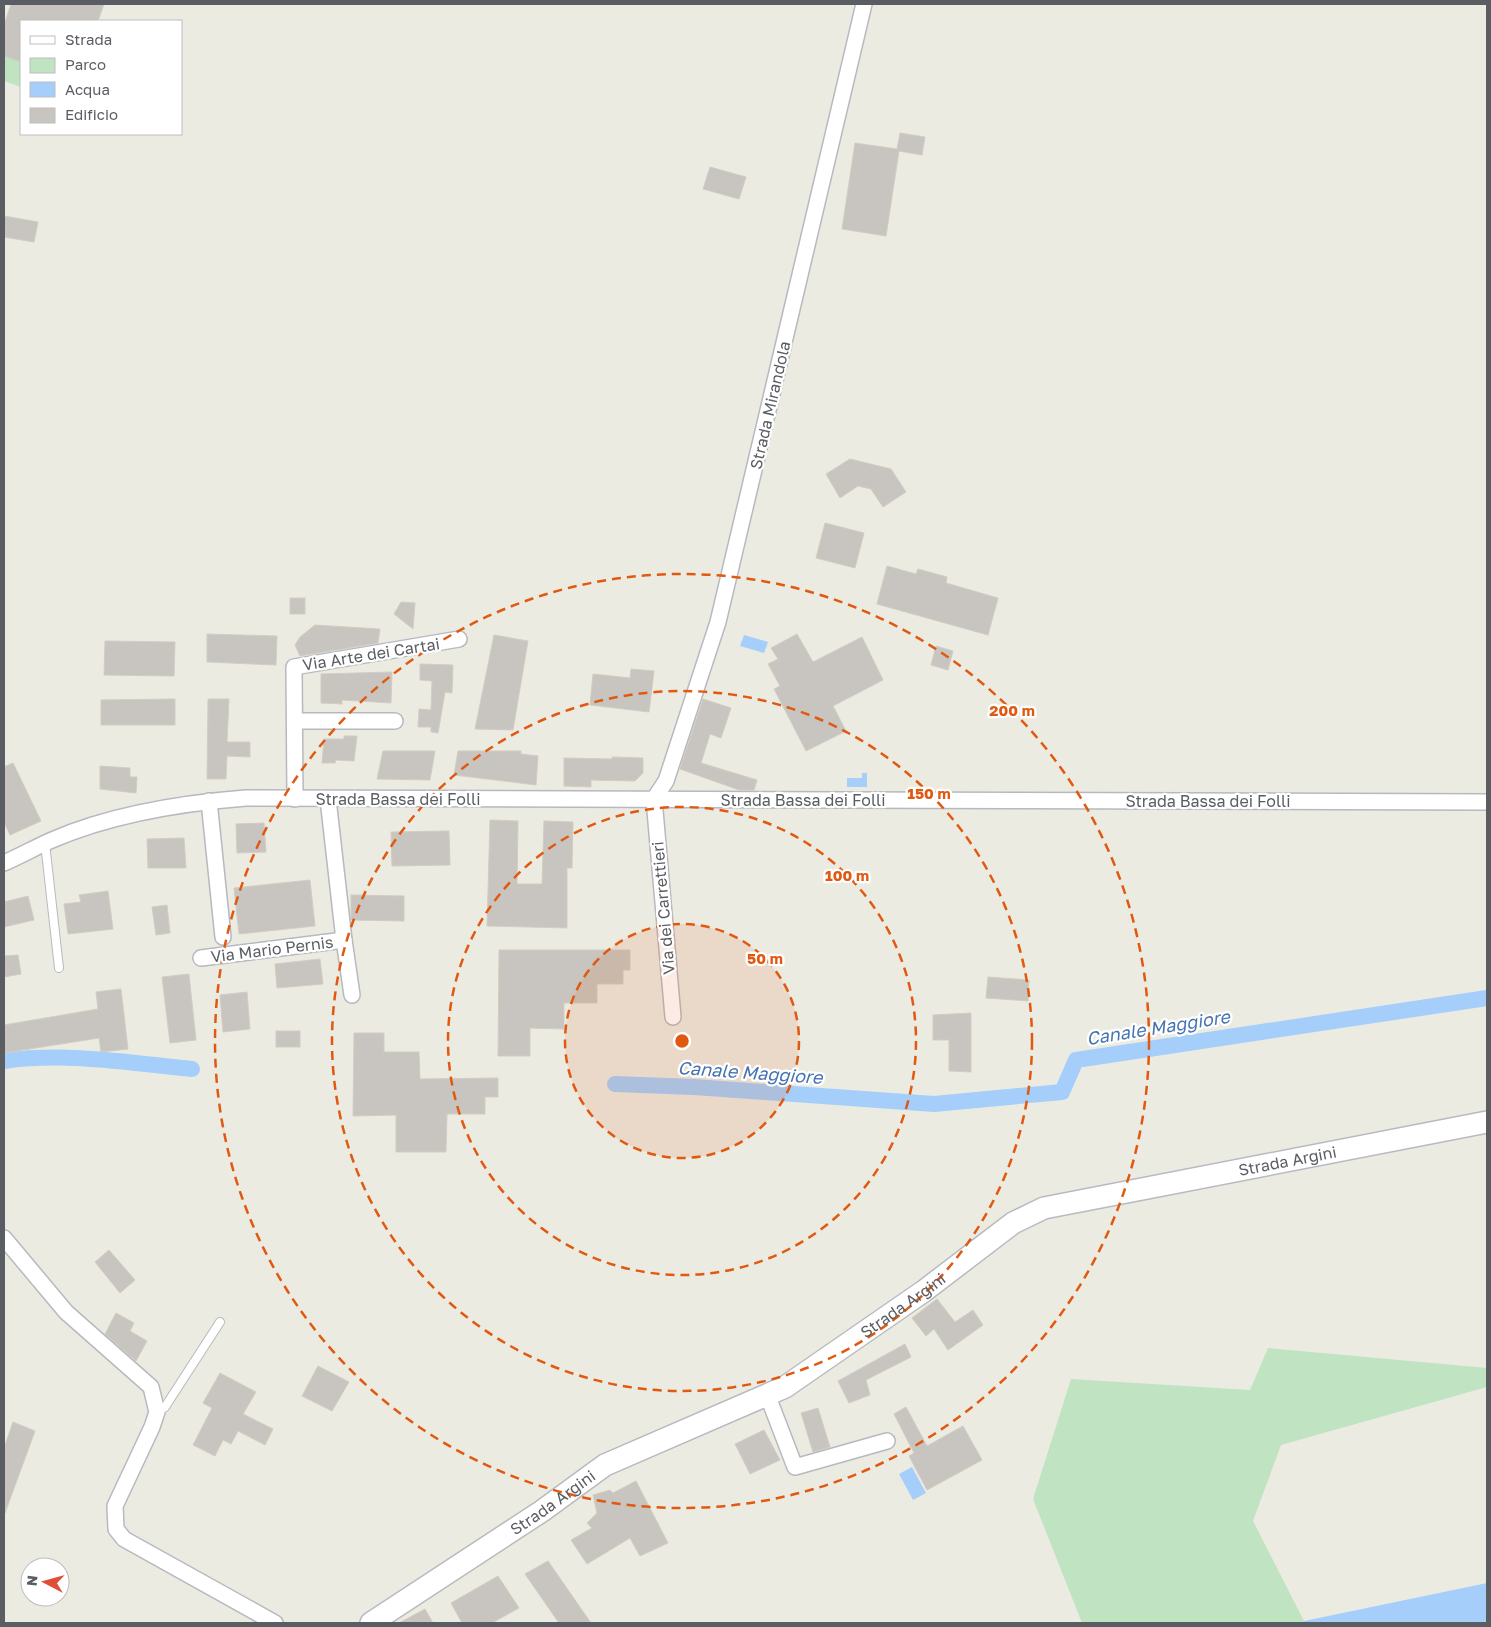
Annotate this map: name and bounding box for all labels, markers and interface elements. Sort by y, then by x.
legend [20,20,182,135]
text: Strada [65,30,112,48]
text: Parco [65,55,106,73]
text: Acqua [65,80,110,98]
text: Edificio [65,105,118,123]
street label: Strada Mirandola [746,339,794,471]
street label: Via Arte dei Cartai [301,633,441,675]
text: 200 m [989,701,1035,719]
text: 150 m [907,784,951,802]
street label: Strada Bassa dei Folli [316,789,480,809]
street label: Strada Bassa dei Folli [721,790,885,810]
street label: Strada Bassa dei Folli [1126,791,1290,811]
street label: Via dei Carrettieri [647,841,679,975]
text: 100 m [825,866,869,884]
street label: Via Mario Pernis [210,932,334,966]
text: 50 m [747,949,783,967]
water label: Canale Maggiore [1085,1005,1233,1049]
centre of rings [673,1032,691,1050]
water label: Canale Maggiore [677,1056,825,1088]
street label: Strada Argini [1237,1141,1338,1180]
street label: Strada Argini [856,1268,949,1342]
street label: Strada Argini [506,1466,599,1539]
north arrow [20,1557,70,1607]
text: N [23,1574,41,1587]

